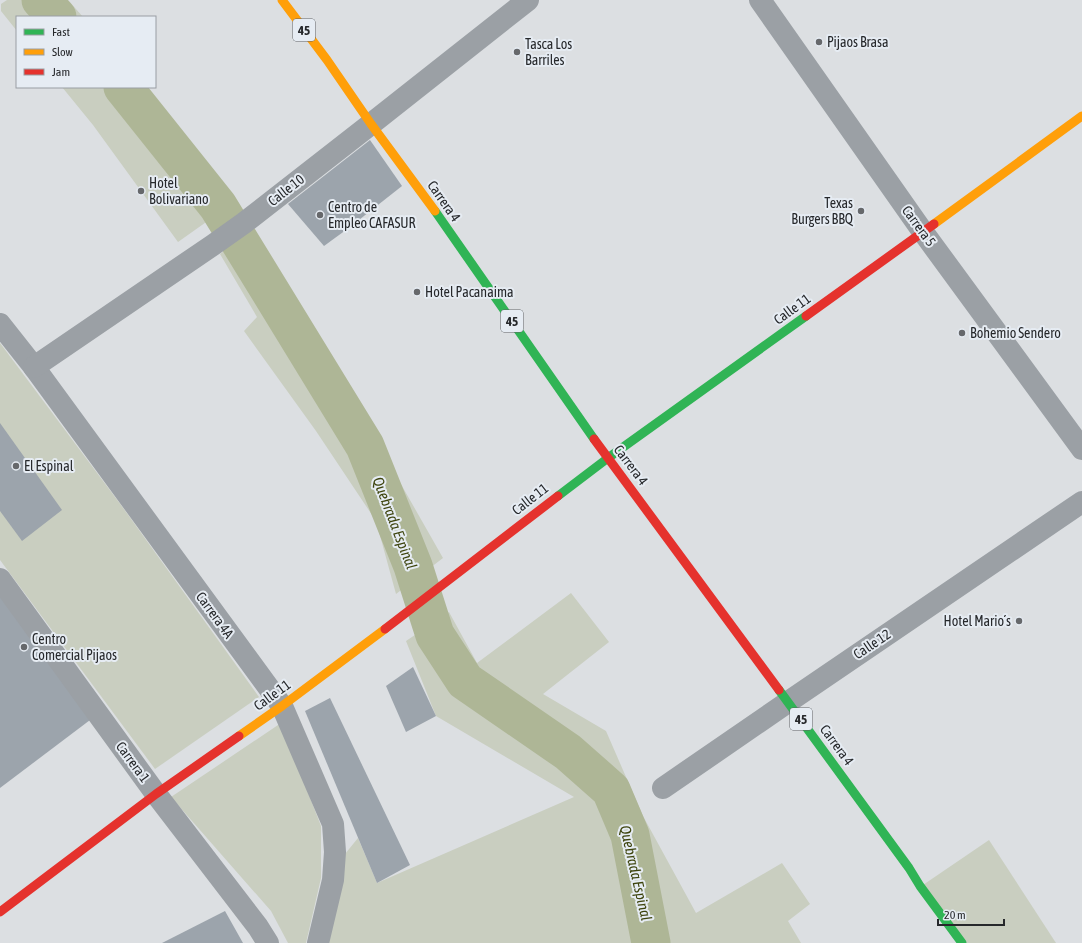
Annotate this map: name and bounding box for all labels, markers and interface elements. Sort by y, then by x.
legend [16,16,156,88]
road number: 45 [293,19,315,41]
text: Fast [52,25,70,39]
place label: Pijaos Brasa [827,34,888,50]
place label: Tasca Los Barriles [525,36,572,68]
marker: Pijaos Brasa [814,37,824,47]
text: Slow [52,45,73,59]
marker: Tasca Los Barriles [512,47,522,57]
text: Jam [52,65,70,79]
street label: Calle 10 [265,171,308,209]
place label: Hotel Bolivariano [149,175,209,207]
street label: Carrera 4 [424,177,464,225]
marker: Hotel Bolivariano [136,186,146,196]
place label: Texas Burgers BBQ [791,195,854,227]
place label: Centro de Empleo CAFASUR [328,199,416,231]
street label: Carrera 5 [899,203,939,249]
marker: Texas Burgers BBQ [856,206,866,216]
marker: Centro de Empleo CAFASUR [315,210,325,220]
place label: Hotel Pacanaima [425,284,513,300]
marker: Hotel Pacanaima [412,287,422,297]
street label: Calle 11 [770,290,814,328]
road number: 45 [501,310,523,332]
place label: Bohemio Sendero [970,325,1061,341]
marker: Bohemio Sendero [957,328,967,338]
street label: Carrera 4 [611,442,652,489]
place label: El Espinal [24,458,74,474]
marker: El Espinal [11,461,21,471]
water label: Quebrada Espinal [370,474,420,572]
street label: Calle 11 [509,480,551,518]
street label: Carrera 4A [193,589,237,641]
place label: Hotel Mario´s [944,613,1011,629]
marker: Hotel Mario´s [1014,616,1024,626]
street label: Calle 12 [850,626,894,662]
place label: Centro Comercial Pijaos [32,631,117,663]
marker: Centro Comercial Pijaos [19,642,29,652]
street label: Calle 11 [250,676,294,714]
road number: 45 [790,708,812,730]
street label: Carrera 4 [817,722,857,769]
street label: Carrera 1 [113,739,153,785]
water label: Quebrada Espinal [617,824,655,922]
scale bar [938,901,1004,927]
text: 20 m [944,908,966,922]

